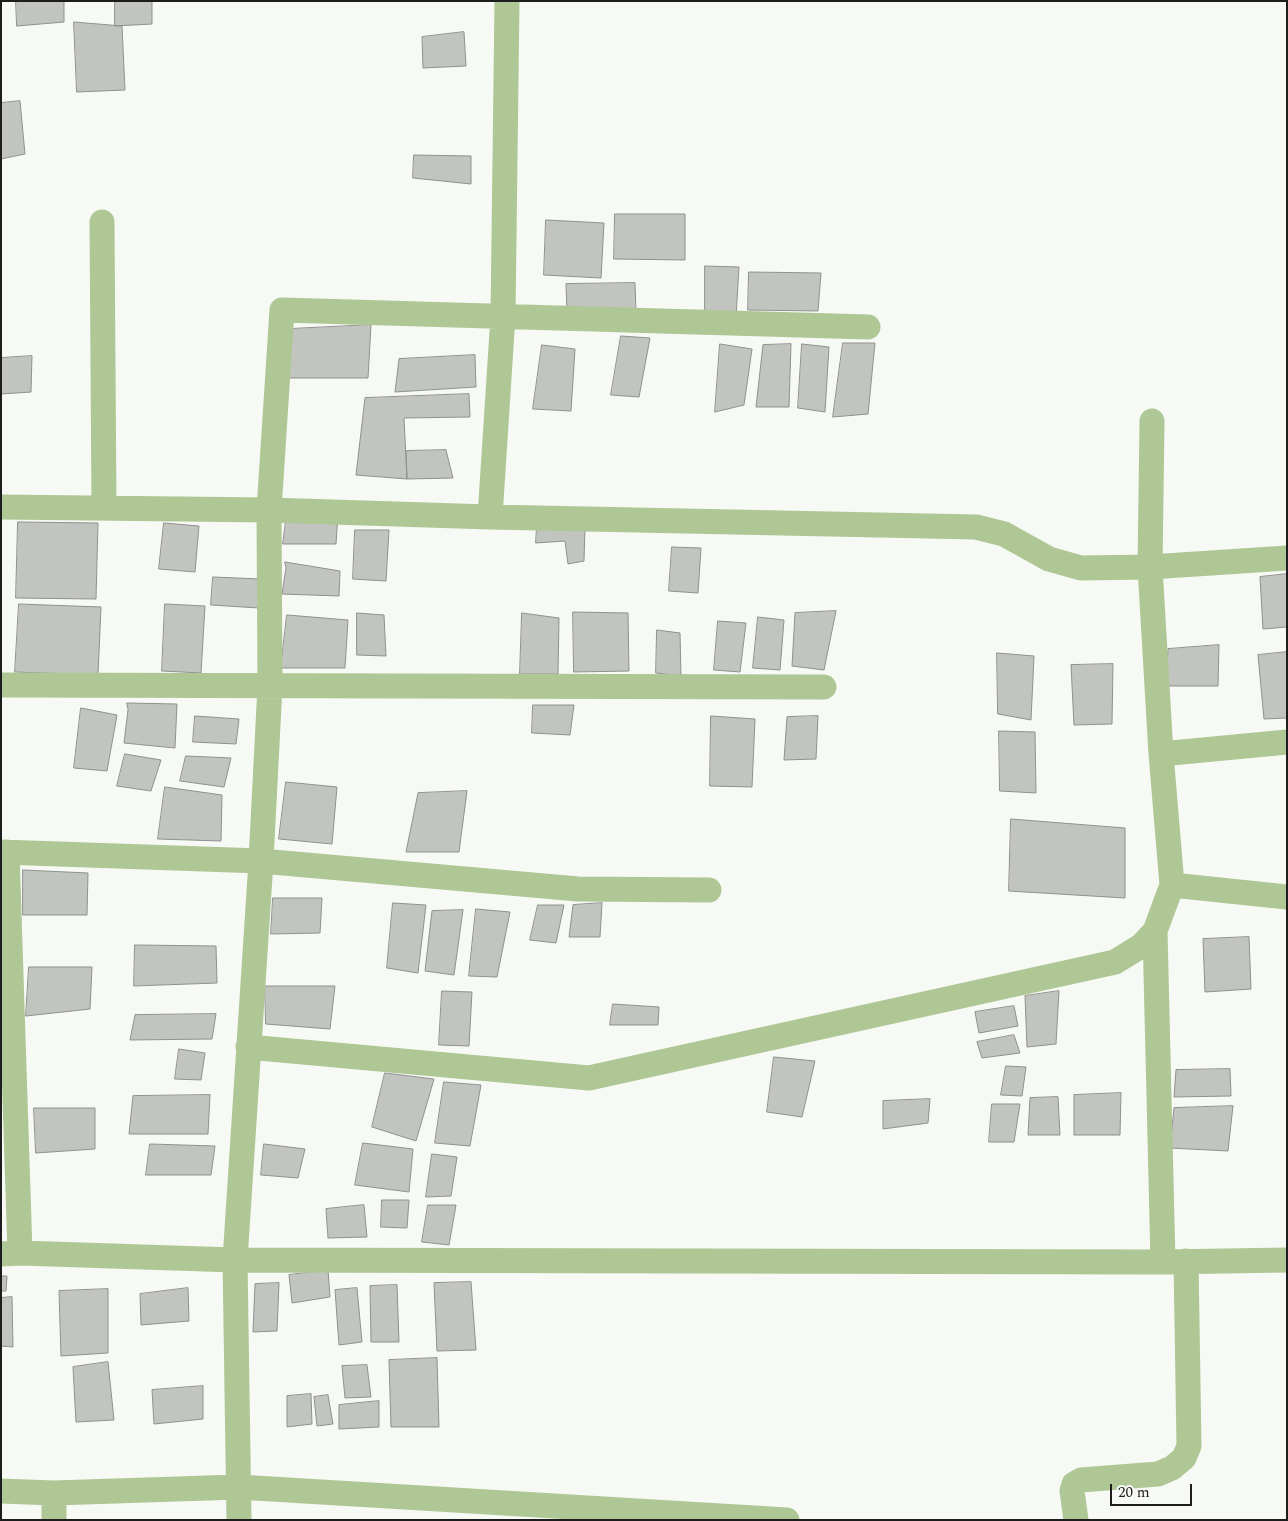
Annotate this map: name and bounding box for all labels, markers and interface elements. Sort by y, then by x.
scale bar [1113,1474,1196,1506]
text: 20 m [1118,1481,1150,1504]

